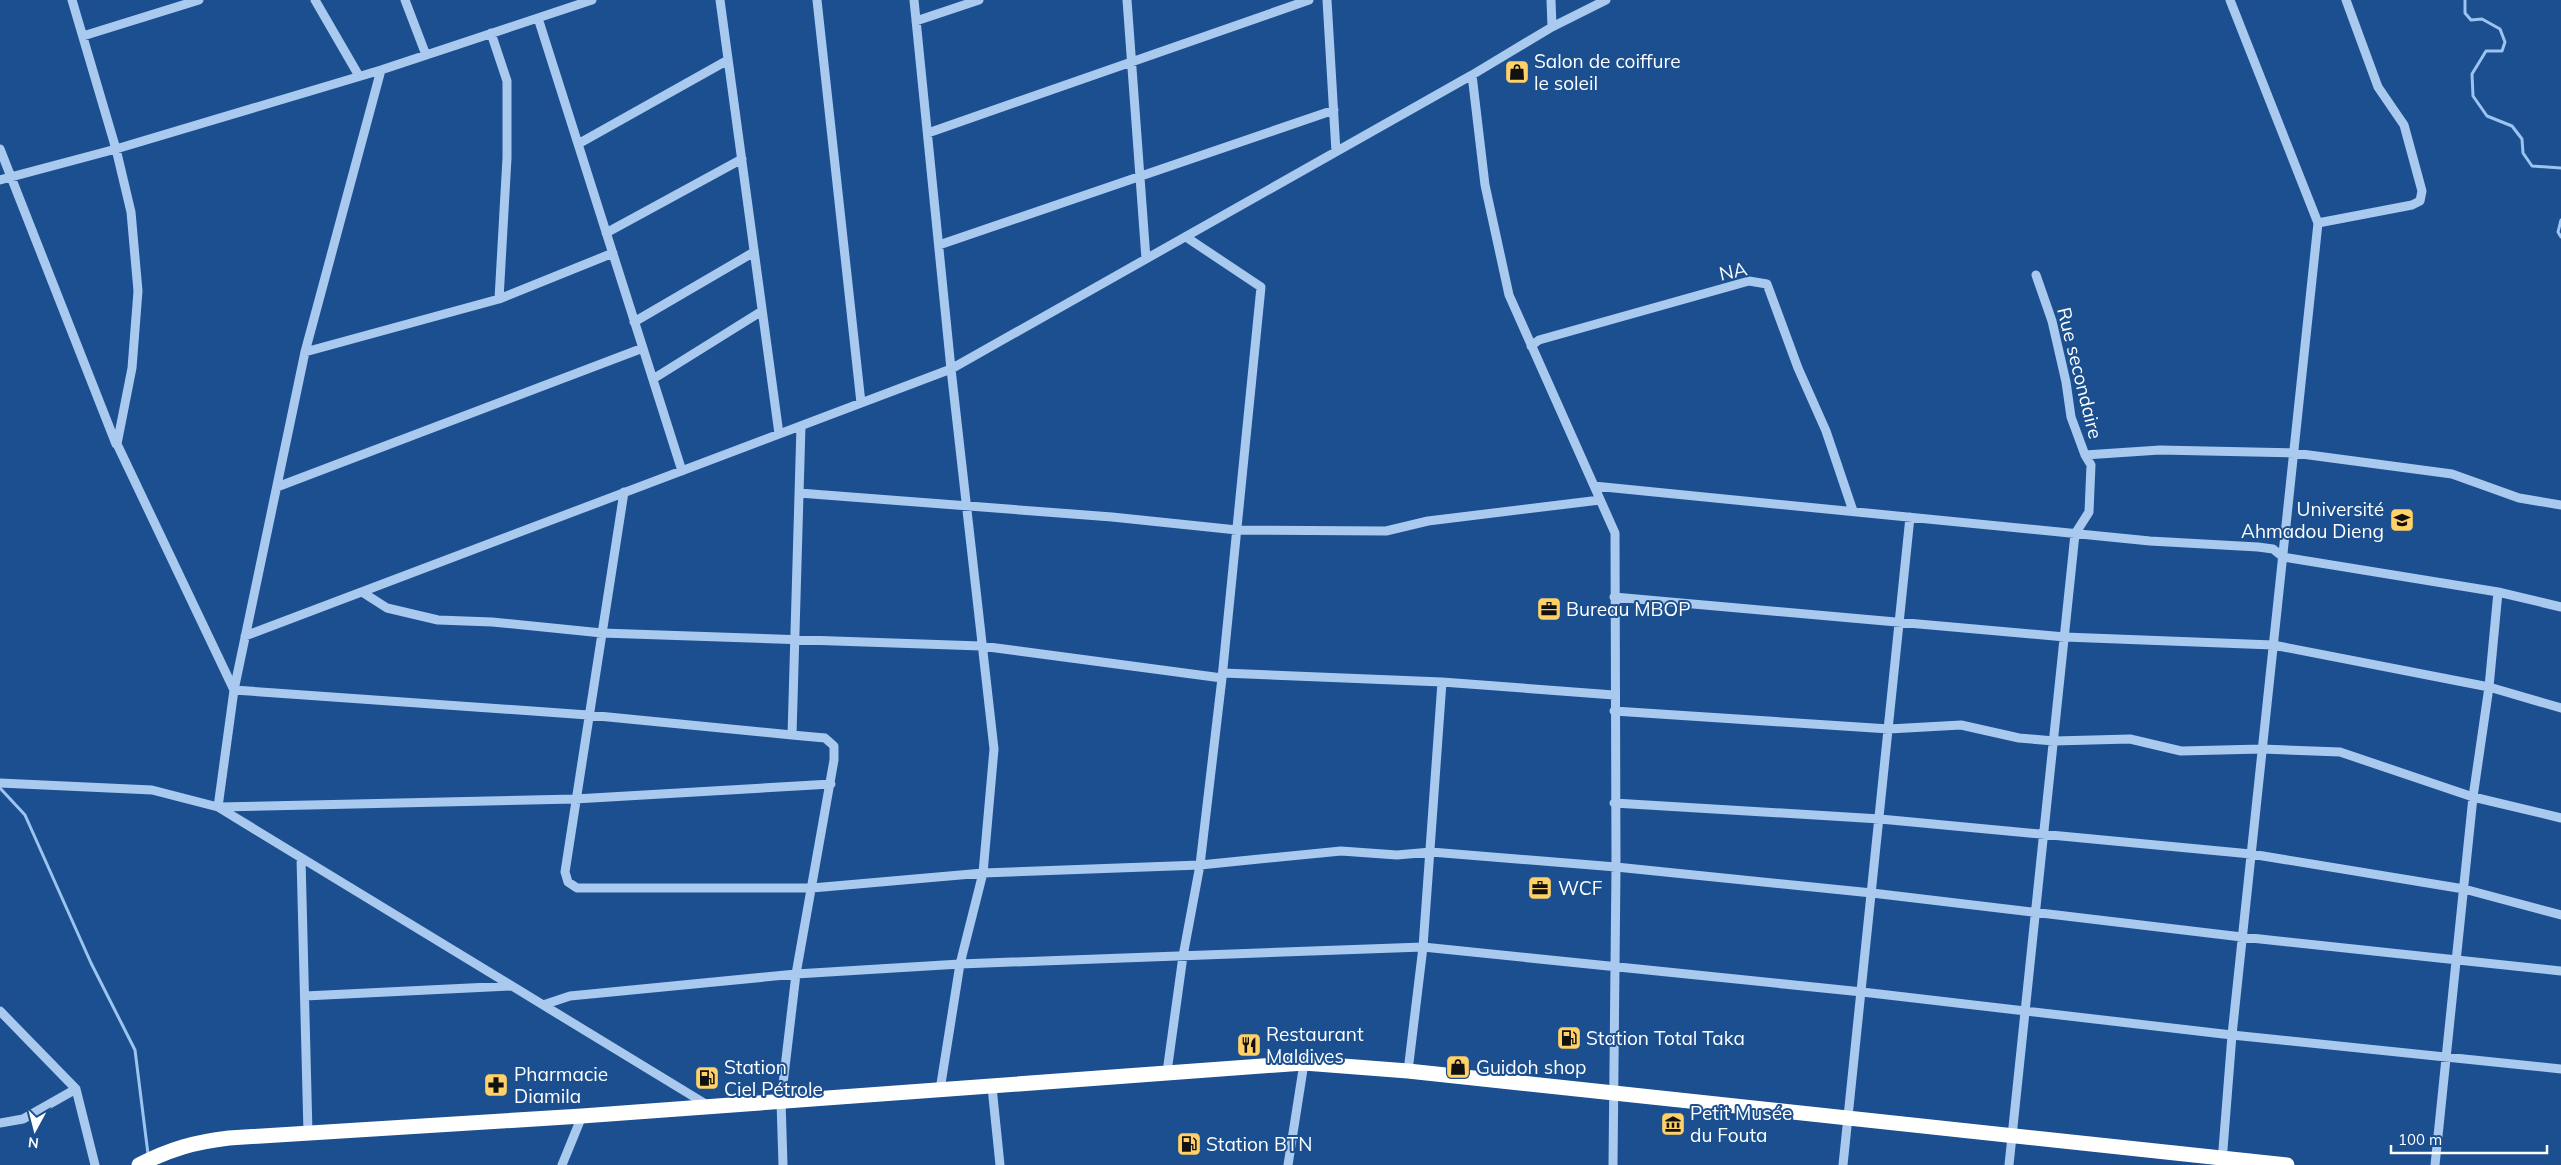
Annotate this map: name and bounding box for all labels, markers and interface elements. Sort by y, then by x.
place label: Salon de coiffure le soleil [1534,49,1681,95]
shop icon: Salon de coiffure le soleil [1504,59,1530,85]
street label: NA [1717,256,1749,286]
street label: Rue secondaire [2052,305,2108,441]
place label: Université Ahmadou Dieng [2241,497,2384,543]
school or university icon: Université Ahmadou Dieng [2389,507,2415,533]
office icon: Bureau MBOP [1536,596,1562,622]
place label: Bureau MBOP [1566,597,1691,621]
office icon: WCF [1527,875,1553,901]
place label: WCF [1558,876,1603,900]
place label: Restaurant Maldives [1266,1022,1364,1068]
fuel station icon: Station Total Taka [1556,1025,1582,1051]
place label: Station Total Taka [1586,1026,1745,1050]
restaurant icon: Restaurant Maldives [1236,1032,1262,1058]
shop icon: Guidoh shop [1445,1054,1471,1080]
place label: Station Ciel Pétrole [724,1055,823,1101]
place label: Guidoh shop [1476,1055,1587,1079]
place label: Pharmacie Diamila [514,1062,608,1108]
fuel station icon: Station Ciel Pétrole [694,1065,720,1091]
pharmacy icon: Pharmacie Diamila [483,1072,509,1098]
place label: Petit Musée du Fouta [1690,1101,1792,1147]
north arrow [10,1105,60,1155]
museum icon: Petit Musée du Fouta [1660,1111,1686,1137]
scale bar [2391,1122,2547,1154]
text: 100 m [2398,1130,2442,1149]
fuel station icon: Station BTN [1176,1131,1202,1157]
place label: Station BTN [1206,1132,1312,1156]
text: N [27,1133,40,1152]

